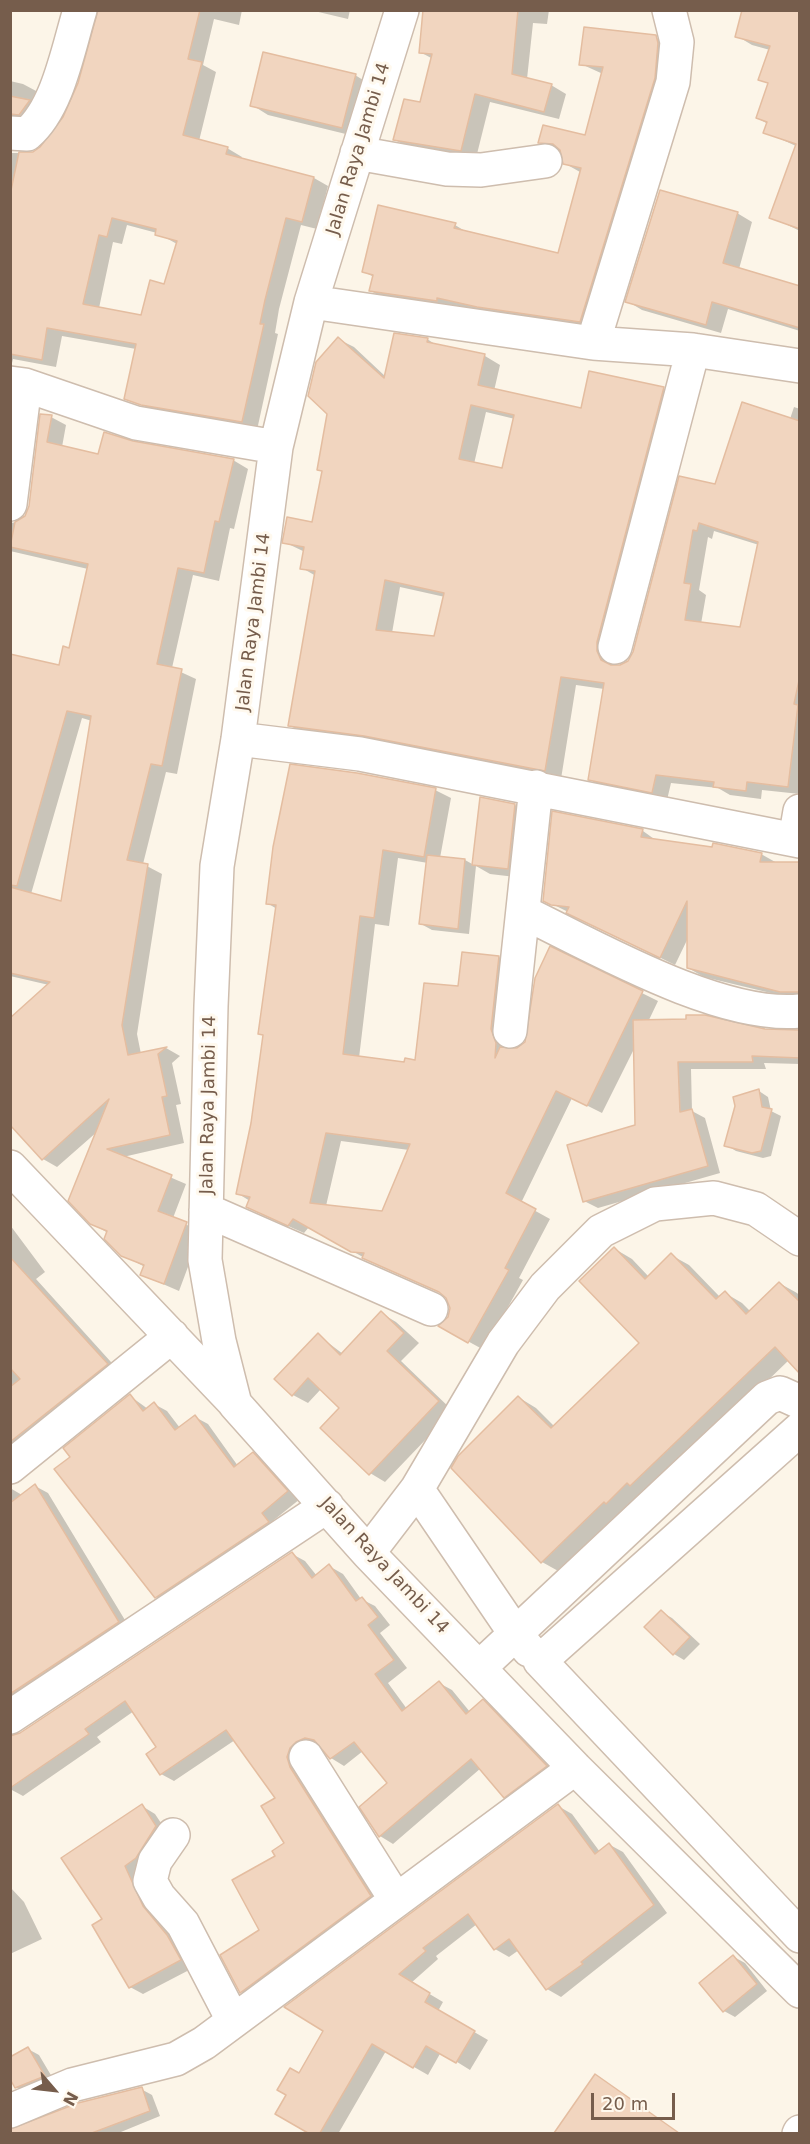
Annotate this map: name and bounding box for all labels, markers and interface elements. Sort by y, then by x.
street label: Jalan Raya Jambi 14 [323,60,395,238]
street label: Jalan Raya Jambi 14 [232,532,276,712]
street label: Jalan Raya Jambi 14 [197,1015,221,1195]
street label: Jalan Raya Jambi 14 [315,1493,453,1639]
north arrow [24,2060,84,2120]
scale bar [594,2081,678,2119]
text: N [59,2088,82,2109]
text: 20 m [602,2093,648,2114]

